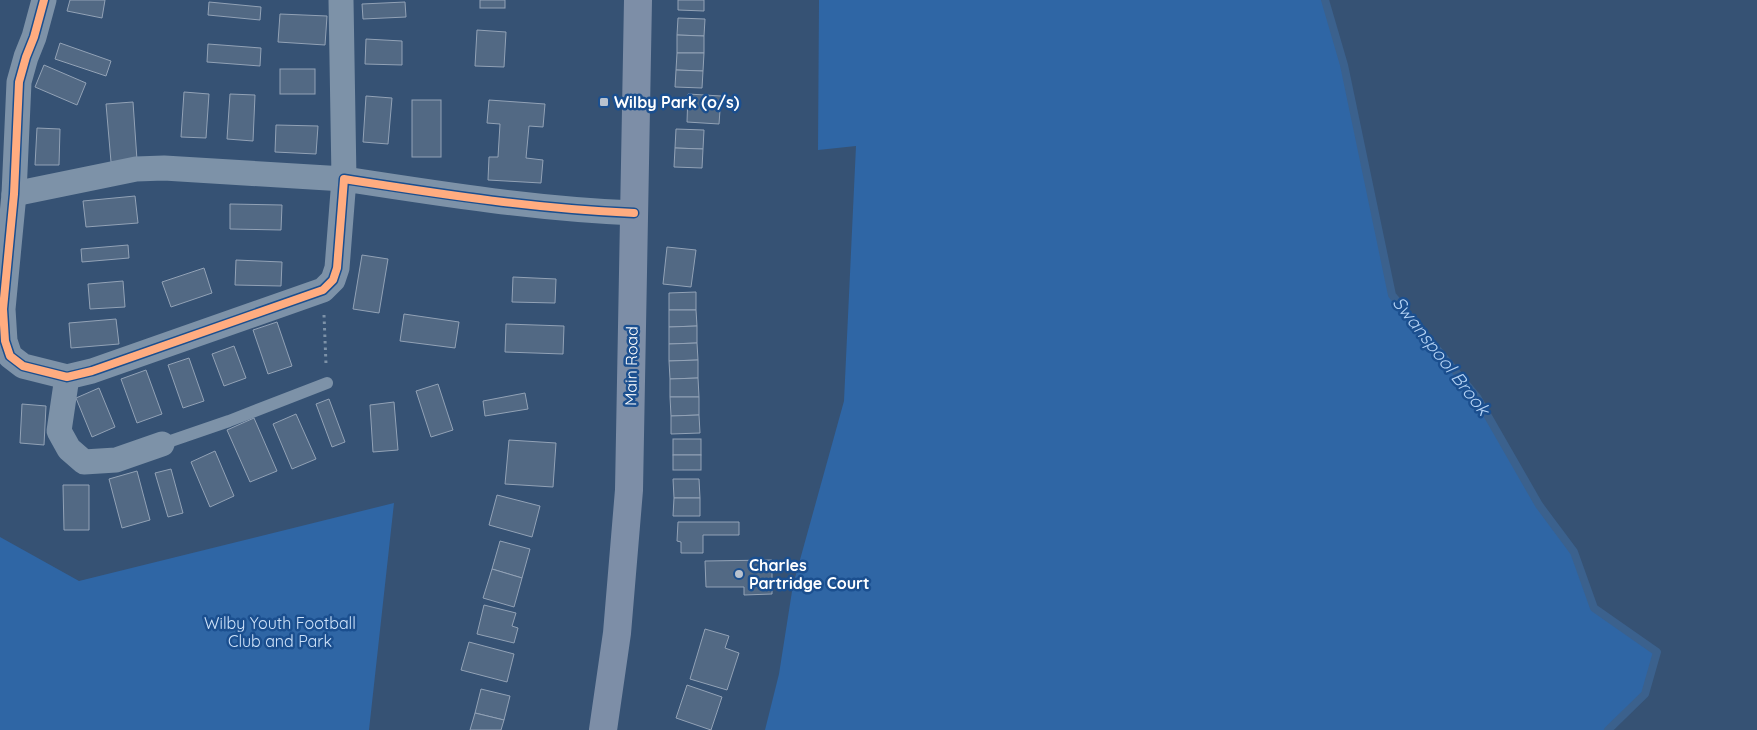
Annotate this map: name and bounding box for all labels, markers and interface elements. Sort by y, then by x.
place label: Wilby Park (o/s) [614,92,740,112]
marker: Wilby Park (o/s) [598,96,610,108]
water label: Swanspool Brook [1388,292,1496,421]
street label: Main Road [620,326,642,406]
place label: Charles Partridge Court [749,555,870,593]
marker: Charles Partridge Court [733,568,745,580]
park label: Wilby Youth Football Club and Park [204,613,356,651]

